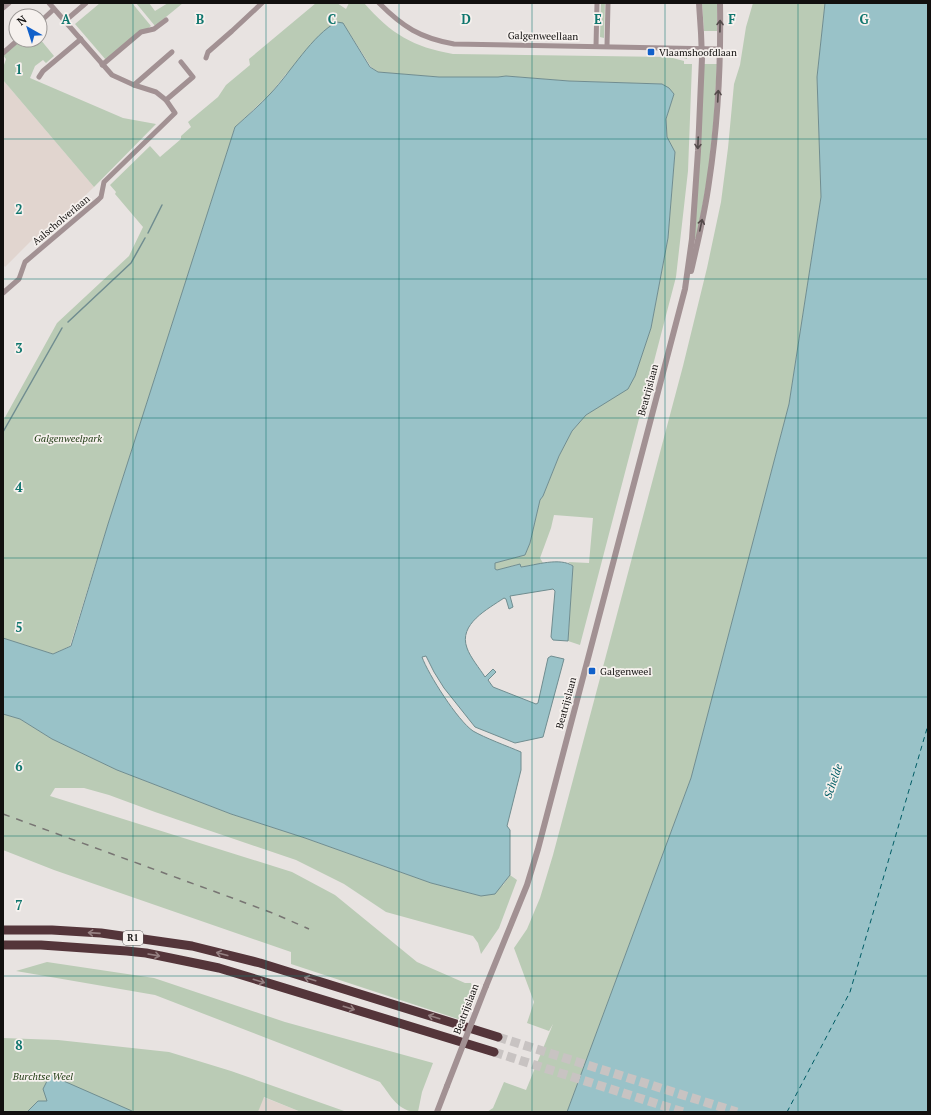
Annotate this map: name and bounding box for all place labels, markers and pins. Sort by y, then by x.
place label: Vlaamshoofdlaan [659,46,737,59]
marker: Vlaamshoofdlaan [646,47,656,57]
place label: Galgenweel [600,665,651,678]
marker: Galgenweel [587,666,597,676]

